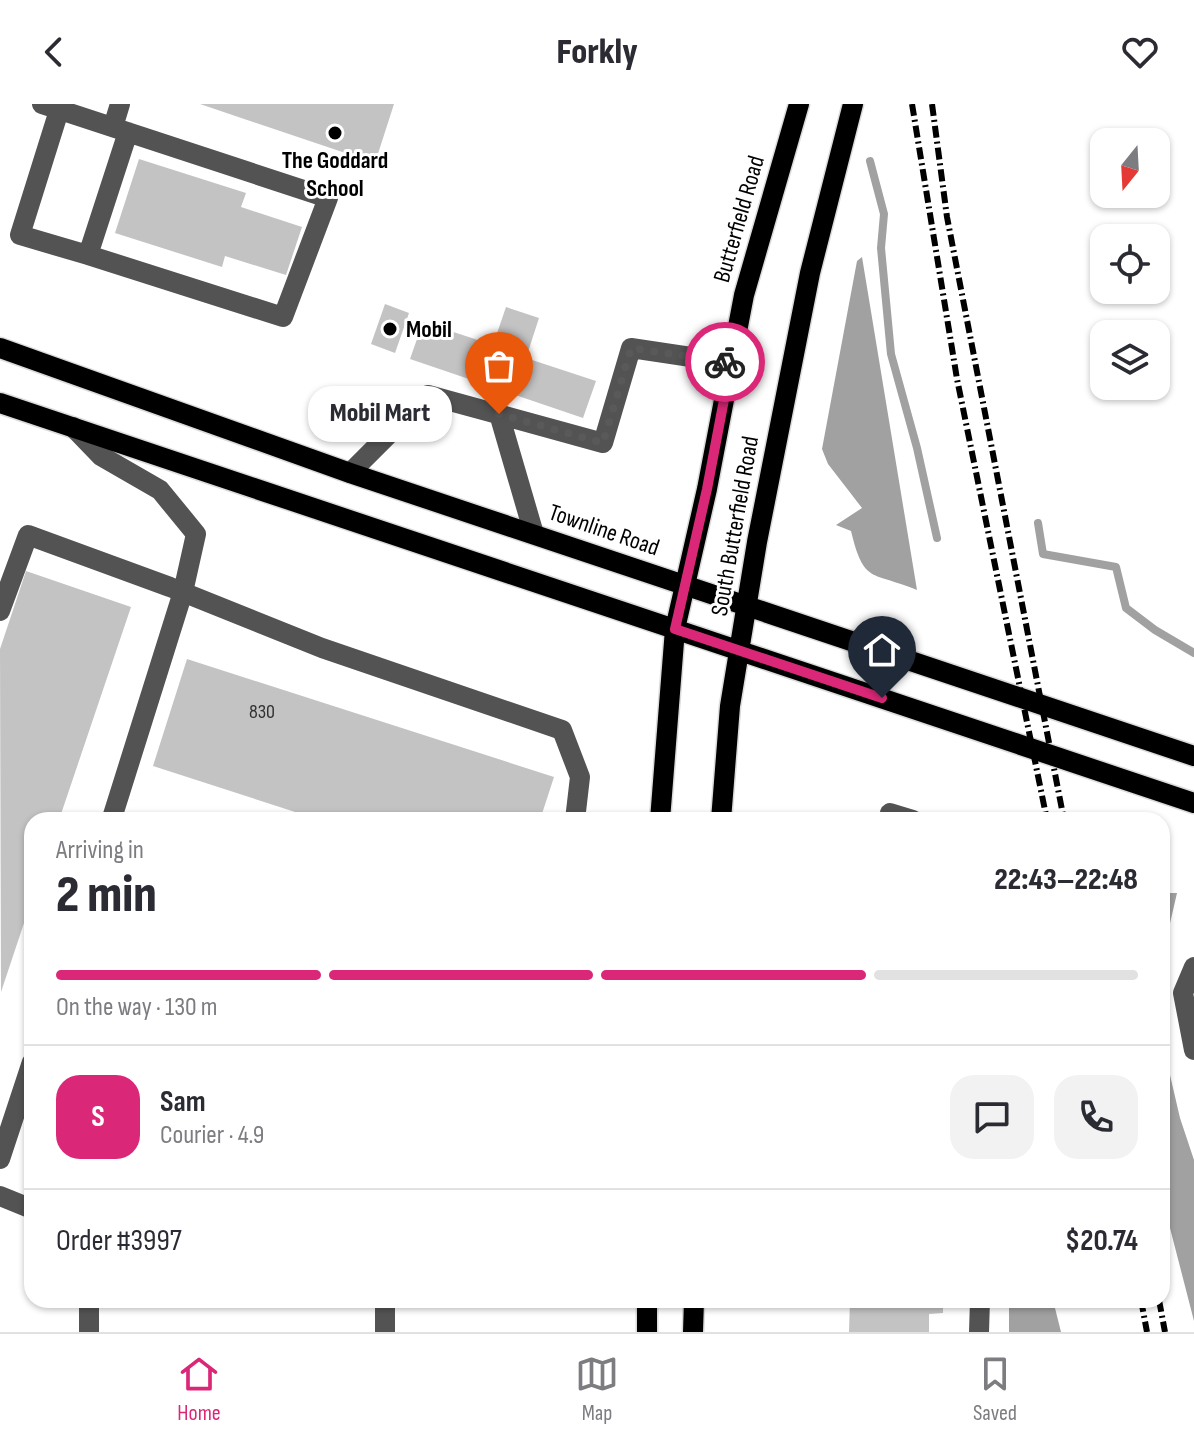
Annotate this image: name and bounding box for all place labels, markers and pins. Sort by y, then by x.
marker: The Goddard School [326,124,344,142]
place label: The Goddard School [282,146,388,203]
place label: Mobil [406,315,452,344]
marker: Mobil [381,320,399,338]
pin [465,332,533,414]
callout: Mobil Mart [307,386,451,442]
pin [848,616,916,698]

